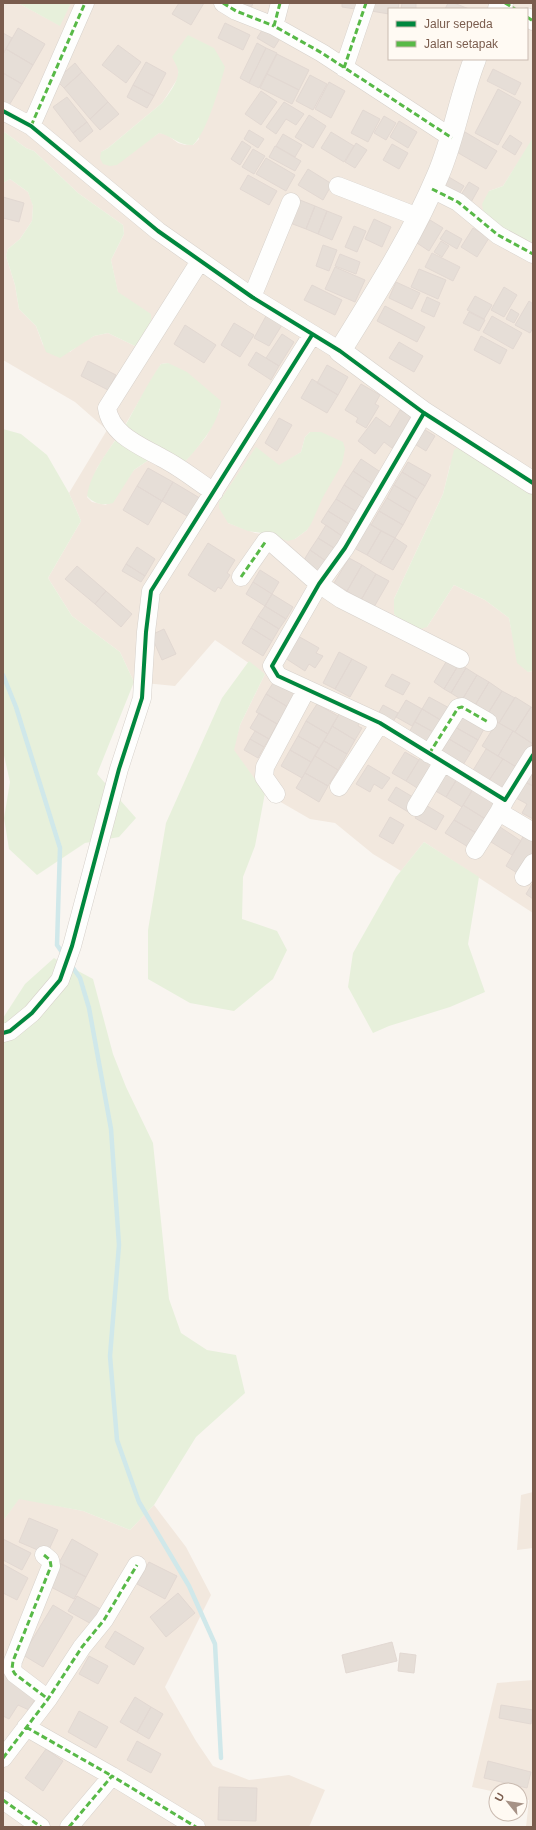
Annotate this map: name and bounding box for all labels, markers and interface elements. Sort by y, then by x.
legend [388,8,528,60]
text: Jalur sepeda [424,17,493,31]
text: Jalan setapak [424,37,499,51]
north arrow [488,1782,528,1822]
text: U [492,1791,507,1803]

